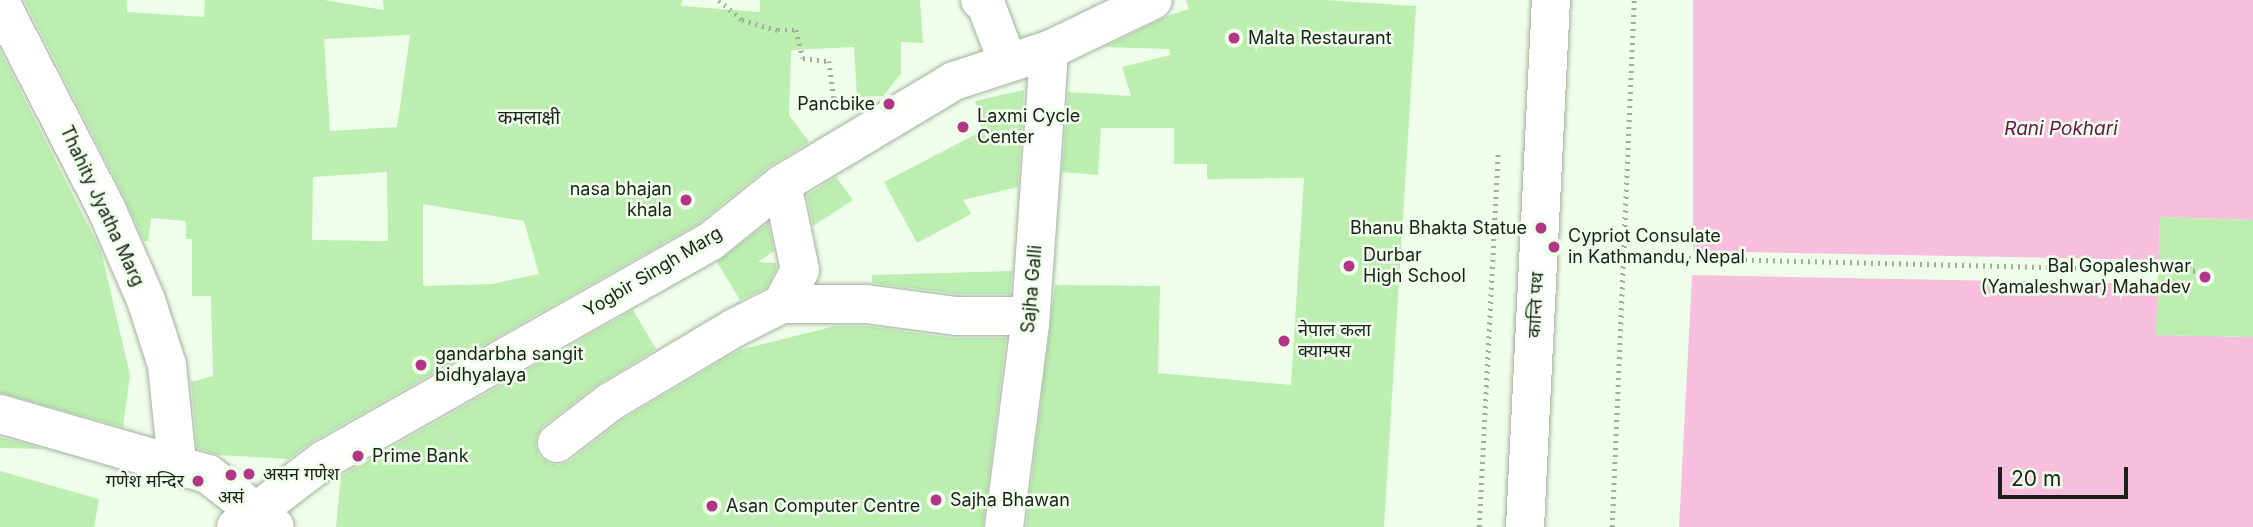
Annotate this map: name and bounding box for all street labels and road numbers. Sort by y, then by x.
street label: Thahity Jyatha Marg [55,122,149,290]
street label: Yogbir Singh Marg [580,222,726,322]
street label: Sajha Galli [1017,244,1047,334]
street label: कान्ति पथ [1523,272,1549,338]

